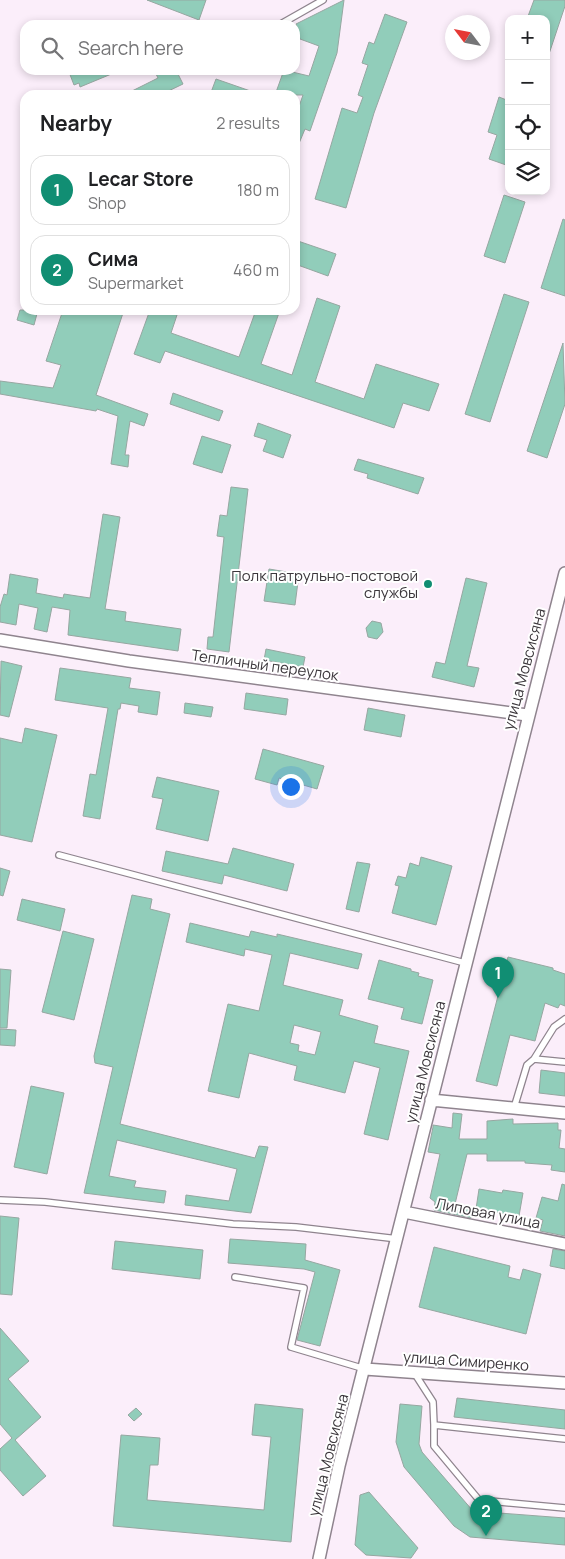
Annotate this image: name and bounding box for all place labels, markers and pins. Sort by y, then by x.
place label: Полк патрульно-постовой службы [231,565,418,603]
marker: Полк патрульно-постовой службы [422,578,434,590]
pin: 1 [482,957,514,998]
pin: 2 [470,1495,502,1536]

